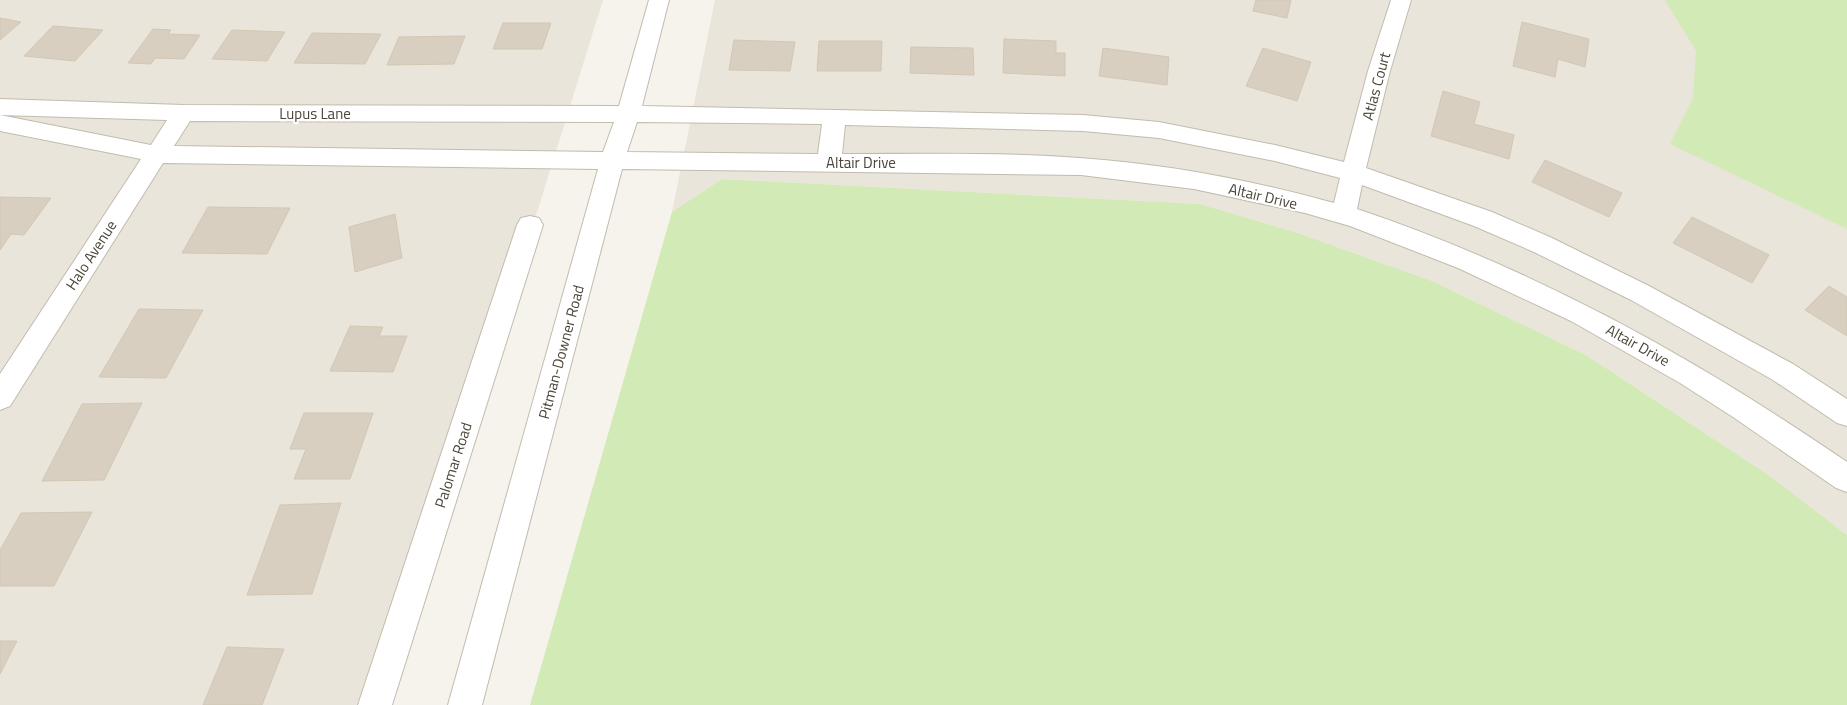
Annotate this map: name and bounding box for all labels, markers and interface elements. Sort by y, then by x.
street label: Atlas Court [1356,49,1396,123]
street label: Lupus Lane [279,102,351,125]
street label: Altair Drive [826,151,896,174]
street label: Altair Drive [1226,177,1300,215]
street label: Halo Avenue [60,216,122,294]
street label: Pitman-Downer Road [532,283,590,421]
street label: Altair Drive [1602,318,1674,372]
street label: Palomar Road [428,419,478,511]

